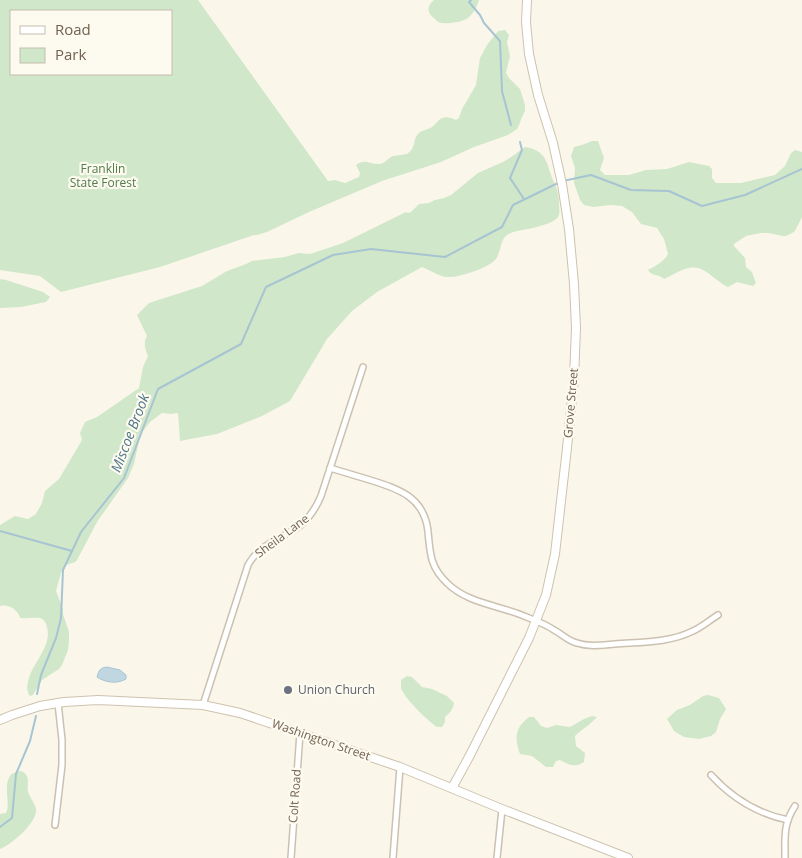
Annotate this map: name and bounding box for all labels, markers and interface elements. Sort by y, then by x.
legend [10,10,172,75]
text: Road [55,19,91,39]
text: Park [55,44,86,64]
park label: Franklin State Forest [70,160,136,191]
street label: Grove Street [559,367,582,439]
water label: Miscoe Brook [106,390,154,475]
street label: Sheila Lane [251,510,312,562]
place label: Union Church [298,681,375,698]
marker: Union Church [282,684,294,696]
street label: Washington Street [270,715,373,764]
street label: Colt Road [284,769,305,823]

